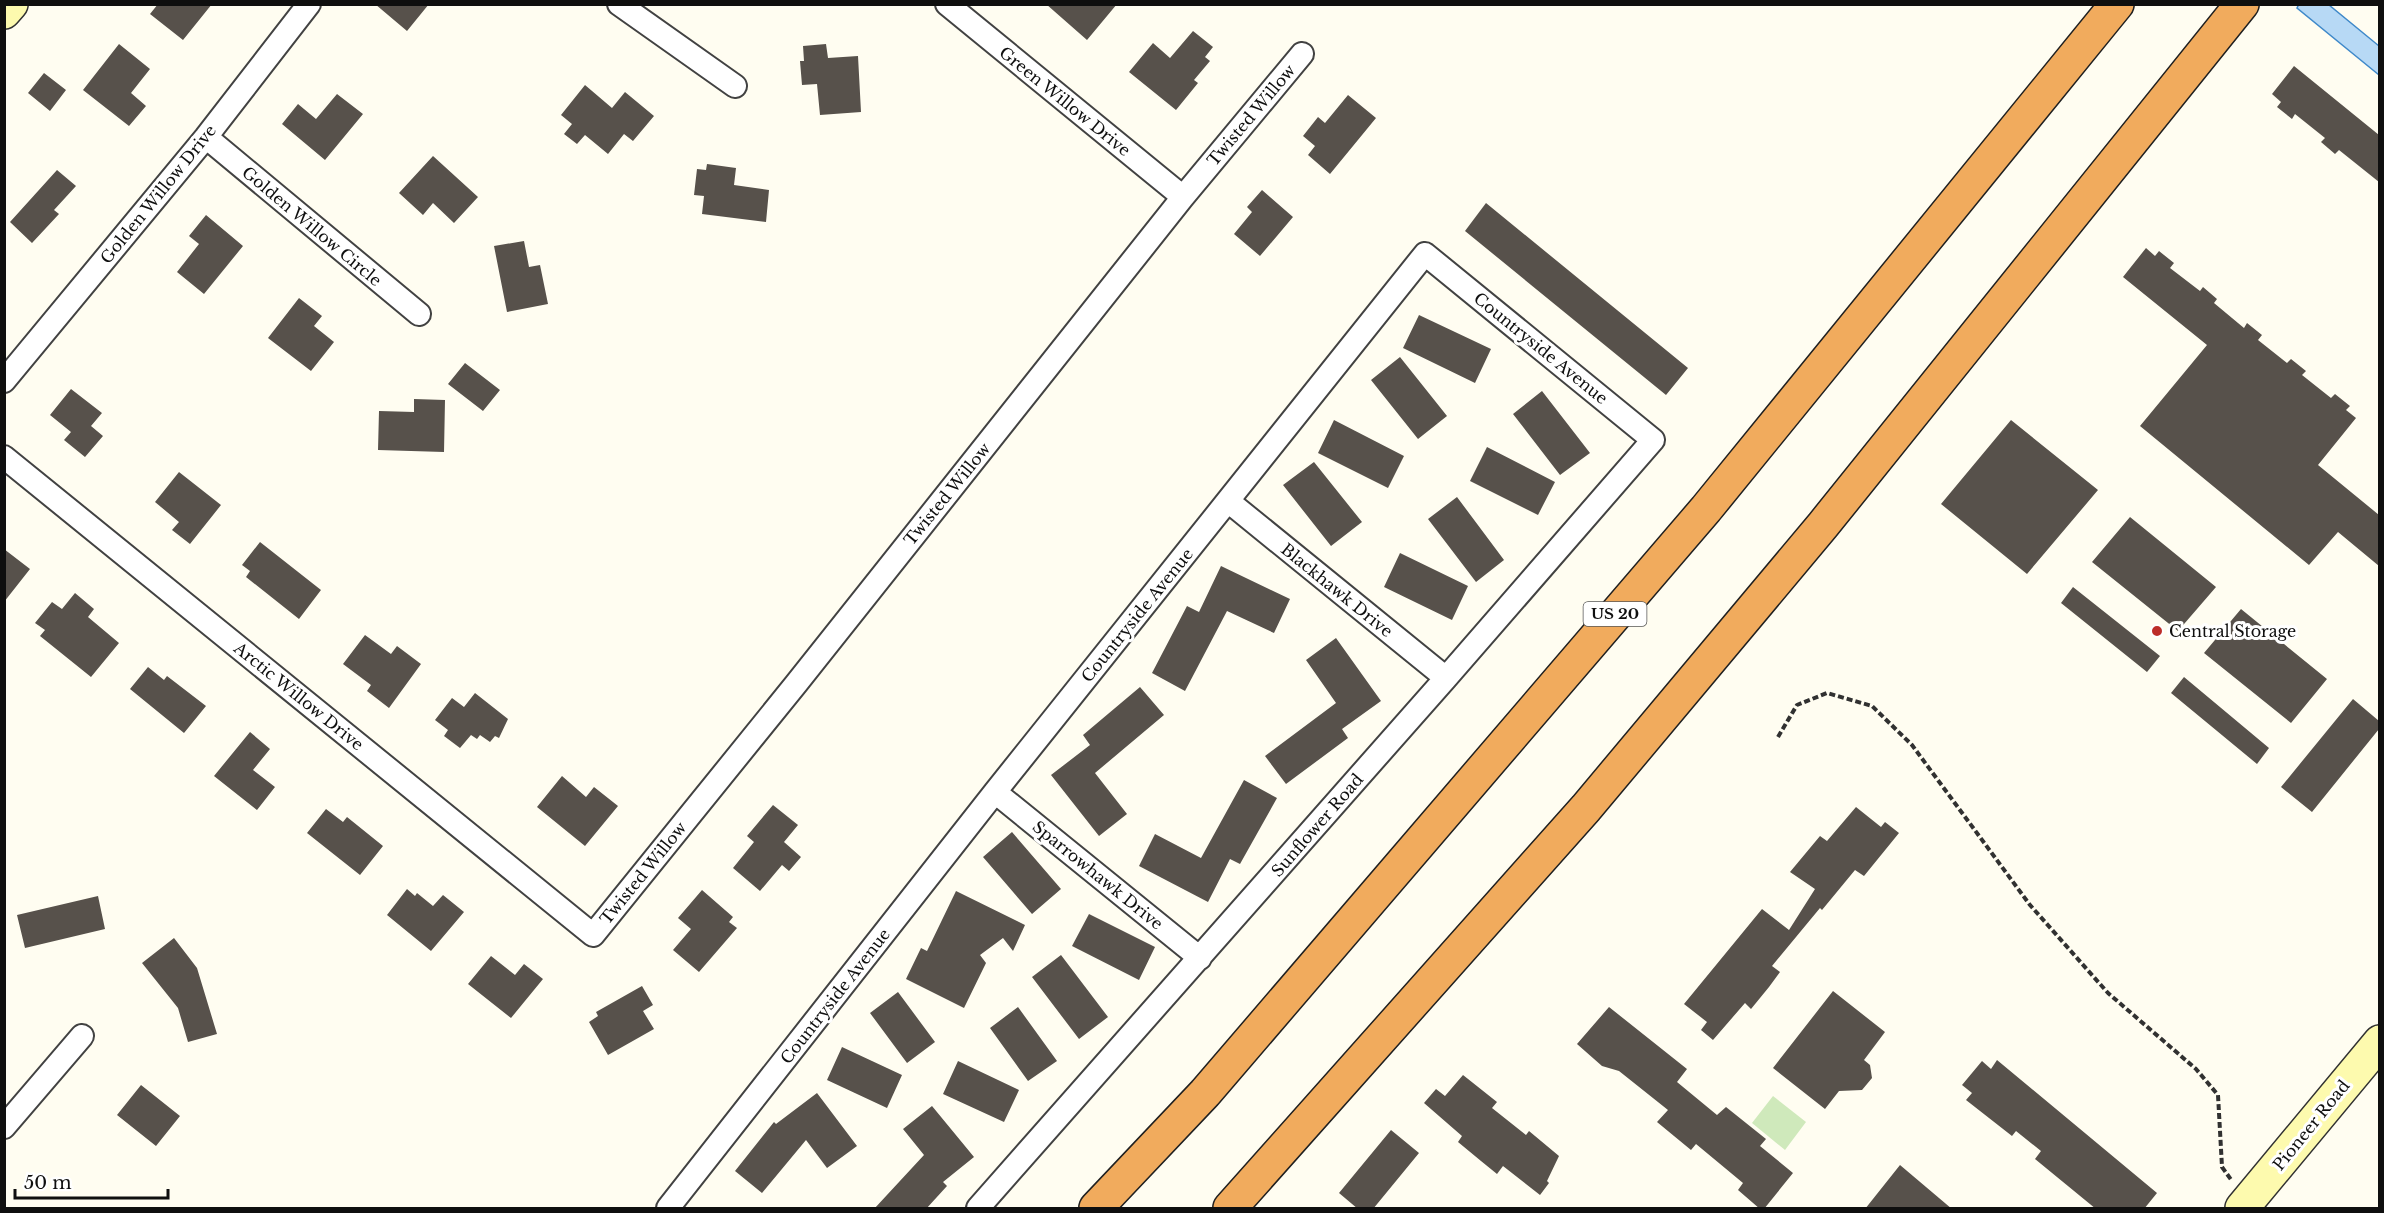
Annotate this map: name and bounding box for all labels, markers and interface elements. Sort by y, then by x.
street label: Green Willow Drive [995,42,1135,160]
street label: Twisted Willow [1203,60,1299,170]
street label: Golden Willow Drive [96,121,220,267]
street label: Golden Willow Circle [238,162,386,290]
street label: Countryside Avenue [1470,288,1612,408]
street label: Twisted Willow [899,438,995,549]
street label: Blackhawk Drive [1277,539,1397,641]
street label: Countryside Avenue [1077,544,1197,686]
road number: US 20 [1584,602,1646,626]
place label: Central Storage [2169,621,2296,641]
marker: Central Storage [2150,624,2164,638]
street label: Arctic Willow Drive [230,637,368,754]
street label: Sunflower Road [1267,769,1367,881]
street label: Sparrowhawk Drive [1029,816,1167,934]
street label: Twisted Willow [595,817,691,928]
street label: Countryside Avenue [776,924,894,1068]
street label: Pioneer Road [2268,1076,2354,1174]
scale bar [15,1162,168,1200]
text: 50 m [24,1172,72,1194]

